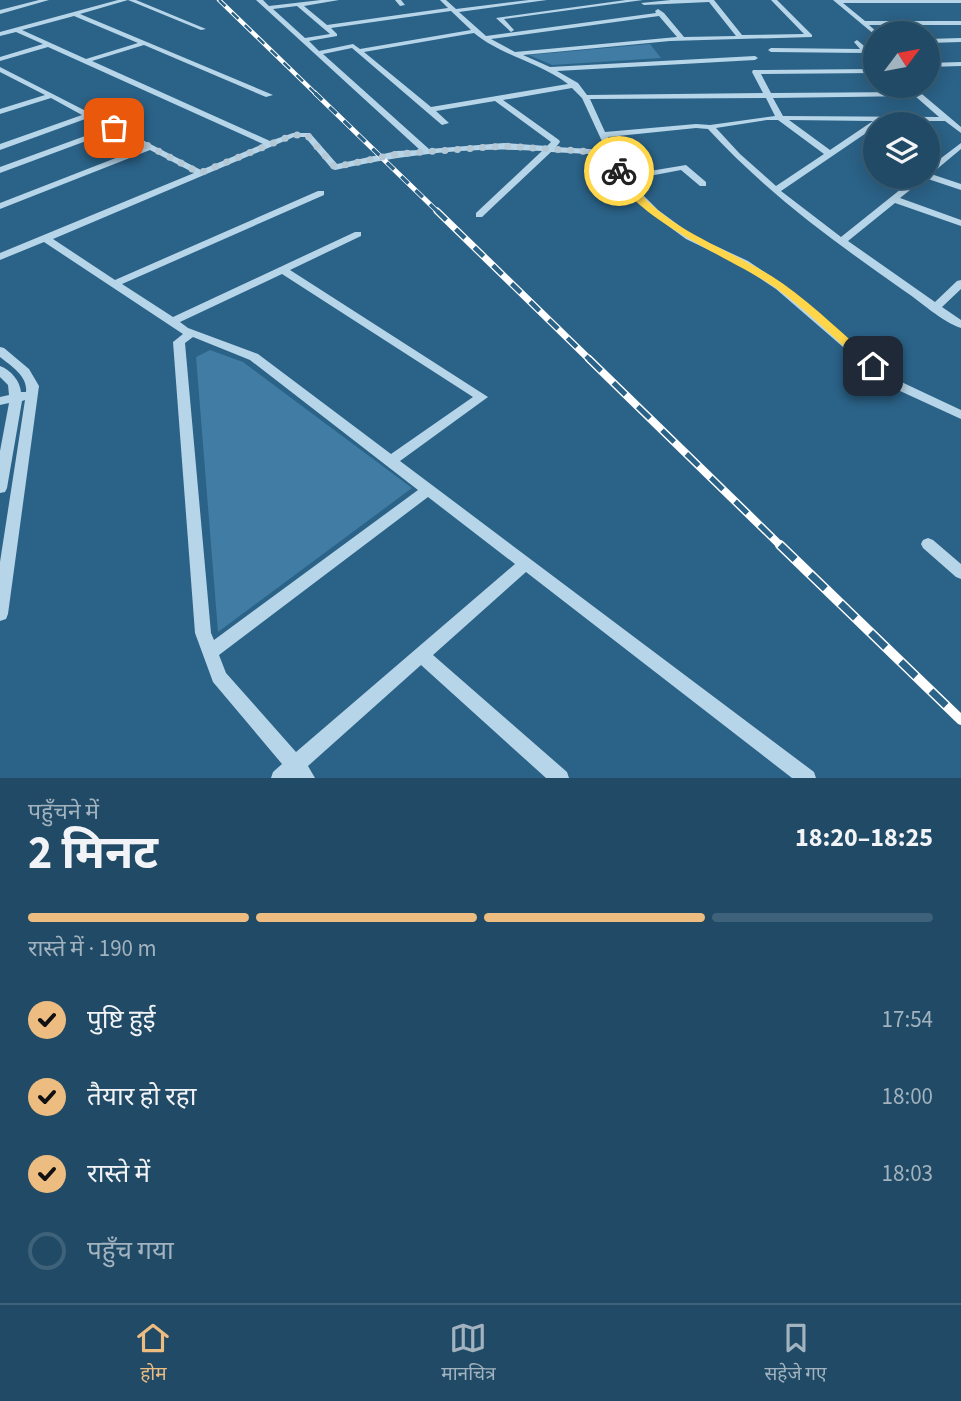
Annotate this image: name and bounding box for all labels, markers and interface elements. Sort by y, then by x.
north arrow [863,21,940,98]
map controls [863,21,940,189]
pin [84,98,144,158]
icon: bag [95,109,133,147]
button: layers [863,112,940,189]
courier [584,136,654,206]
icon: bike [600,152,638,190]
pin [843,336,903,396]
icon: home [854,347,892,385]
text: पहुँचने में [28,795,99,828]
text: 18:20–18:25 [795,819,933,856]
text: 2 मिनट [28,821,158,886]
text: रास्ते में · 190 m [28,932,157,965]
icon: check [28,1001,66,1039]
text: पुष्टि हुई [87,1001,155,1038]
text: 17:54 [882,1003,933,1036]
icon: check [28,1078,66,1116]
text: तैयार हो रहा [87,1078,196,1115]
text: 18:00 [882,1080,933,1113]
icon: check [28,1155,66,1193]
text: रास्ते में [87,1155,150,1192]
text: 18:03 [882,1157,933,1190]
text: पहुँच गया [87,1232,174,1269]
tab: होम [134,1319,172,1388]
tab: मानचित्र [441,1319,496,1388]
tab: सहेजे गए [765,1319,827,1388]

